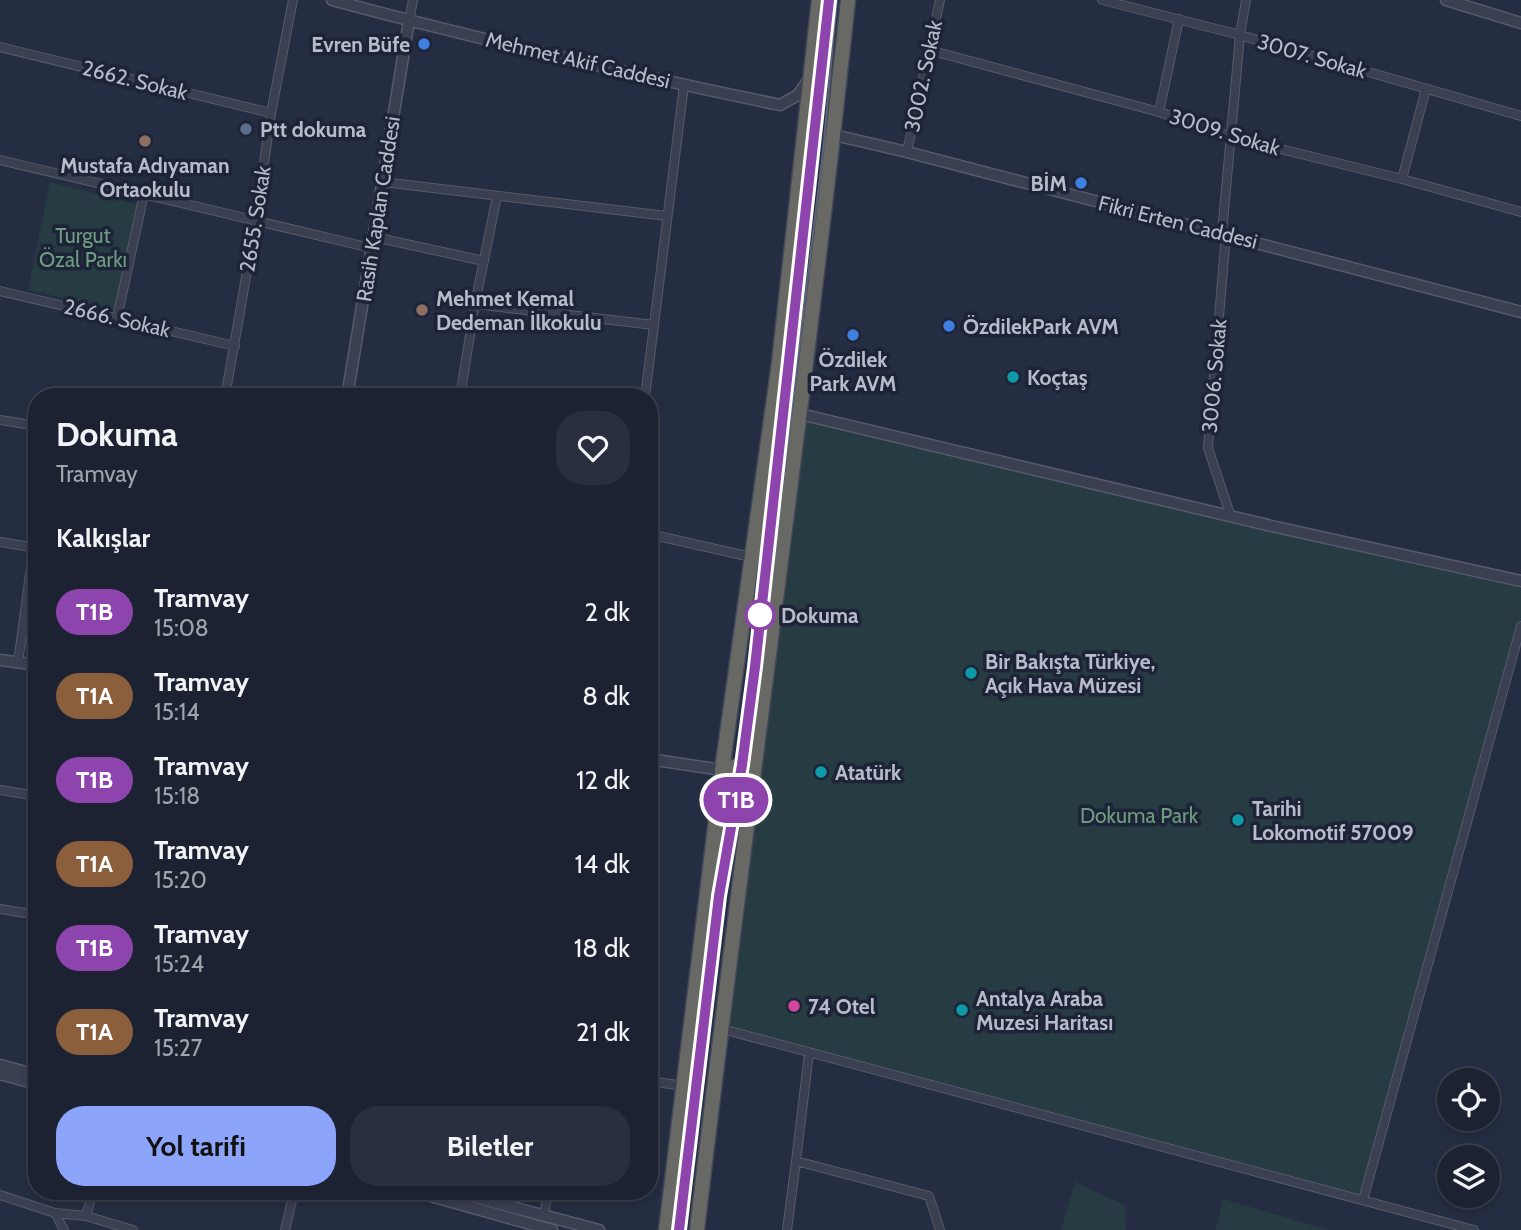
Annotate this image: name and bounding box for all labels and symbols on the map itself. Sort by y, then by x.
street label: 3002. Sokak [899,17,947,134]
street label: Mehmet Akif Caddesi [483,27,673,93]
street label: 3007. Sokak [1255,29,1370,84]
place label: Evren Büfe [311,32,410,57]
marker: Evren Büfe [416,36,432,52]
street label: 2662. Sokak [80,55,191,105]
street label: 3009. Sokak [1167,103,1284,161]
street label: Rasih Kaplan Caddesi [351,115,405,303]
place label: Ptt dokuma [260,117,367,142]
marker: Ptt dokuma [238,121,254,137]
marker: Mustafa Adıyaman Ortaokulu [137,133,153,149]
place label: Mustafa Adıyaman Ortaokulu [60,153,230,202]
street label: 2655. Sokak [234,163,276,274]
place label: BİM [1030,171,1067,196]
marker: BİM [1073,175,1089,191]
street label: Fikri Erten Caddesi [1096,190,1260,254]
park label: Turgut Özal Parkı [39,223,127,272]
place label: Mehmet Kemal Dedeman İlkokulu [436,286,602,335]
street label: 2666. Sokak [61,294,173,343]
marker: Mehmet Kemal Dedeman İlkokulu [414,302,430,318]
place label: ÖzdilekPark AVM [963,314,1119,339]
street label: 3006. Sokak [1197,317,1231,434]
marker: ÖzdilekPark AVM [941,318,957,334]
marker: Özdilek Park AVM [845,327,861,343]
place label: Özdilek Park AVM [810,347,896,396]
place label: Koçtaş [1027,365,1088,390]
marker: Koçtaş [1005,369,1021,385]
marker: Dokuma [745,600,775,630]
place label: Dokuma [781,603,859,628]
place label: Bir Bakışta Türkiye, Açık Hava Müzesi [985,649,1155,698]
marker: Bir Bakışta Türkiye, Açık Hava Müzesi [963,665,979,681]
place label: Atatürk [835,760,902,785]
marker: Atatürk [813,764,829,780]
line badge: T1B [696,777,776,823]
place label: Tarihi Lokomotif 57009 [1252,796,1414,845]
park label: Dokuma Park [1080,803,1199,828]
marker: Tarihi Lokomotif 57009 [1230,812,1246,828]
place label: Antalya Araba Muzesi Haritası [976,986,1113,1035]
place label: 74 Otel [808,994,876,1019]
marker: 74 Otel [786,998,802,1014]
marker: Antalya Araba Muzesi Haritası [954,1002,970,1018]

